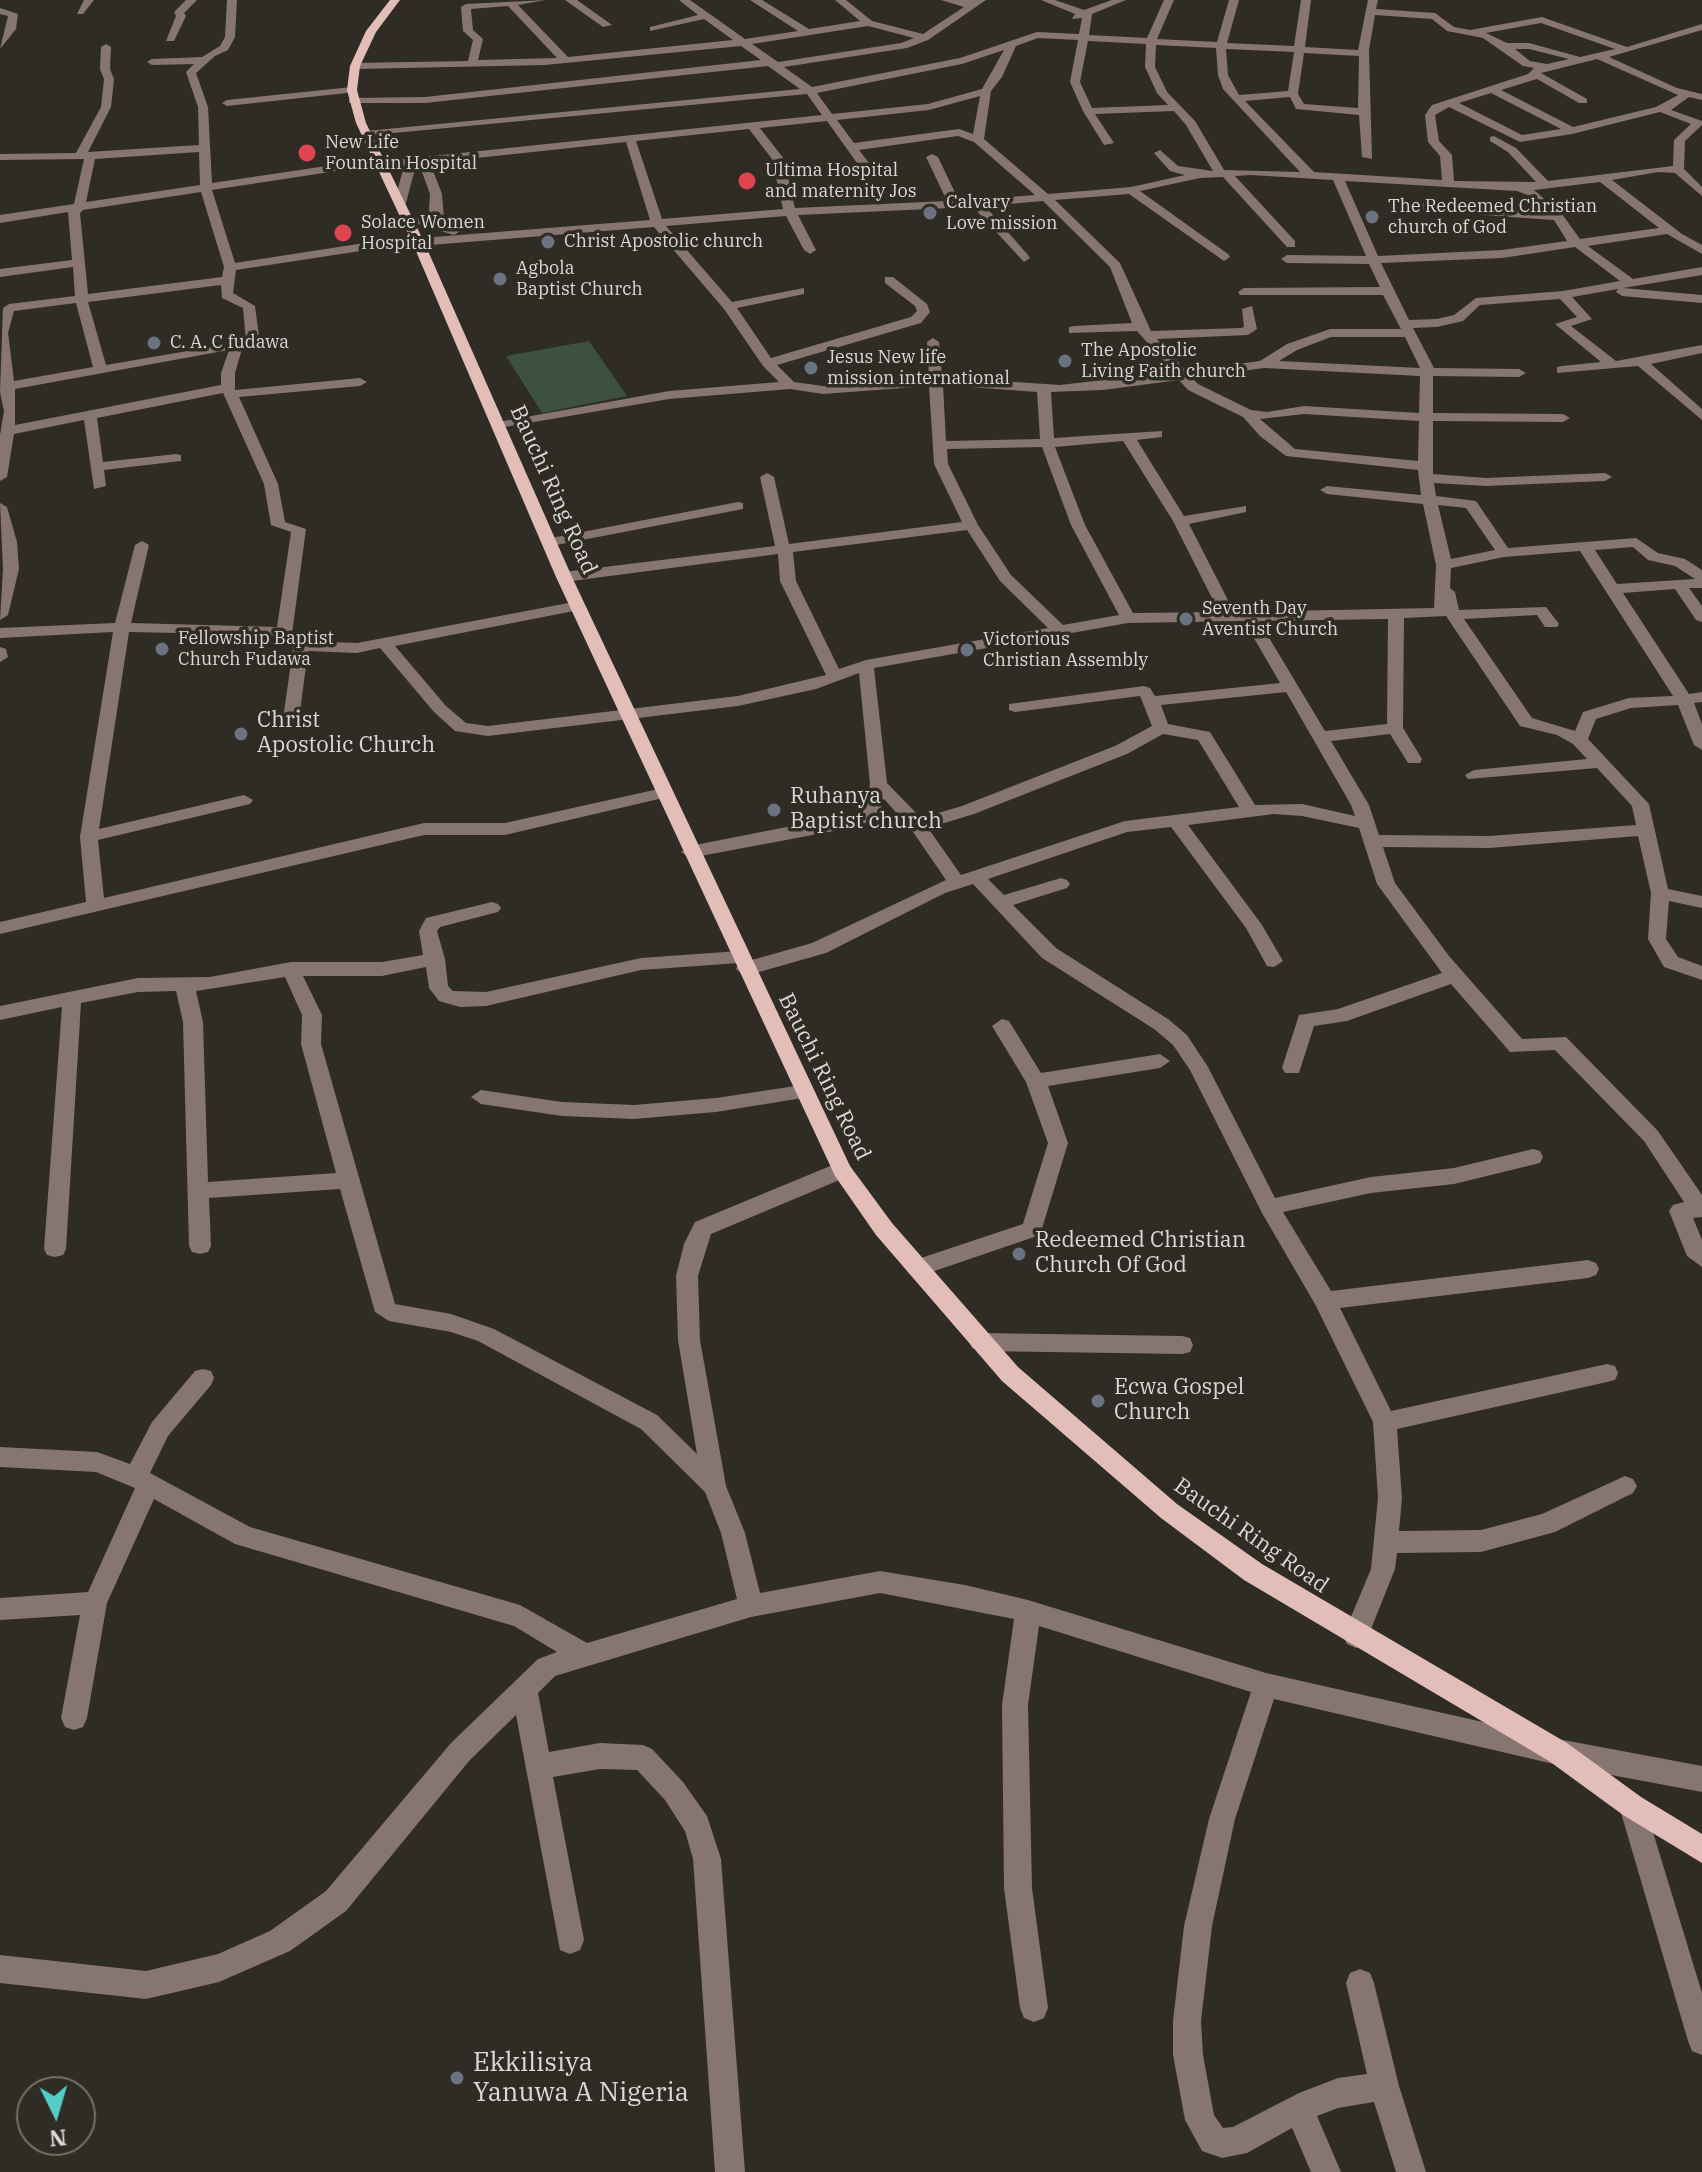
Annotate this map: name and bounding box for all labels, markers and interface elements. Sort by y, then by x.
place label: New Life Fountain Hospital [325,132,477,174]
marker: New Life Fountain Hospital [296,142,318,164]
place label: Ultima Hospital and maternity Jos [765,160,917,202]
marker: Ultima Hospital and maternity Jos [736,170,758,192]
place label: Calvary Love mission [946,192,1058,234]
place label: The Redeemed Christian church of God [1388,196,1597,238]
marker: Calvary Love mission [921,204,939,222]
marker: The Redeemed Christian church of God [1363,208,1381,226]
place label: Solace Women Hospital [361,212,485,254]
marker: Solace Women Hospital [332,222,354,244]
place label: Christ Apostolic church [564,231,763,253]
marker: Christ Apostolic church [539,233,557,251]
place label: Agbola Baptist Church [516,258,643,300]
marker: Agbola Baptist Church [491,270,509,288]
place label: C. A. C fudawa [170,332,289,354]
marker: C. A. C fudawa [145,334,163,352]
place label: The Apostolic Living Faith church [1081,340,1246,382]
place label: Jesus New life mission international [827,347,1010,390]
marker: The Apostolic Living Faith church [1056,352,1074,370]
marker: Jesus New life mission international [802,359,820,377]
street label: Bauchi Ring Road [504,401,602,579]
place label: Seventh Day Aventist Church [1202,598,1338,640]
marker: Seventh Day Aventist Church [1177,610,1195,628]
place label: Fellowship Baptist Church Fudawa [178,628,334,670]
place label: Victorious Christian Assembly [983,629,1148,672]
marker: Fellowship Baptist Church Fudawa [153,640,171,658]
marker: Victorious Christian Assembly [958,641,976,659]
place label: Christ Apostolic Church [257,708,435,760]
marker: Christ Apostolic Church [232,725,250,743]
place label: Ruhanya Baptist church [790,784,942,836]
marker: Ruhanya Baptist church [765,801,783,819]
street label: Bauchi Ring Road [772,989,876,1165]
place label: Redeemed Christian Church Of God [1035,1228,1246,1280]
marker: Redeemed Christian Church Of God [1010,1245,1028,1263]
place label: Ecwa Gospel Church [1114,1375,1244,1426]
marker: Ecwa Gospel Church [1089,1392,1107,1410]
street label: Bauchi Ring Road [1169,1473,1333,1599]
place label: Ekkilisiya Yanuwa A Nigeria [473,2047,689,2108]
marker: Ekkilisiya Yanuwa A Nigeria [448,2069,466,2087]
north arrow [16,2076,96,2156]
text: N [48,2123,68,2154]

